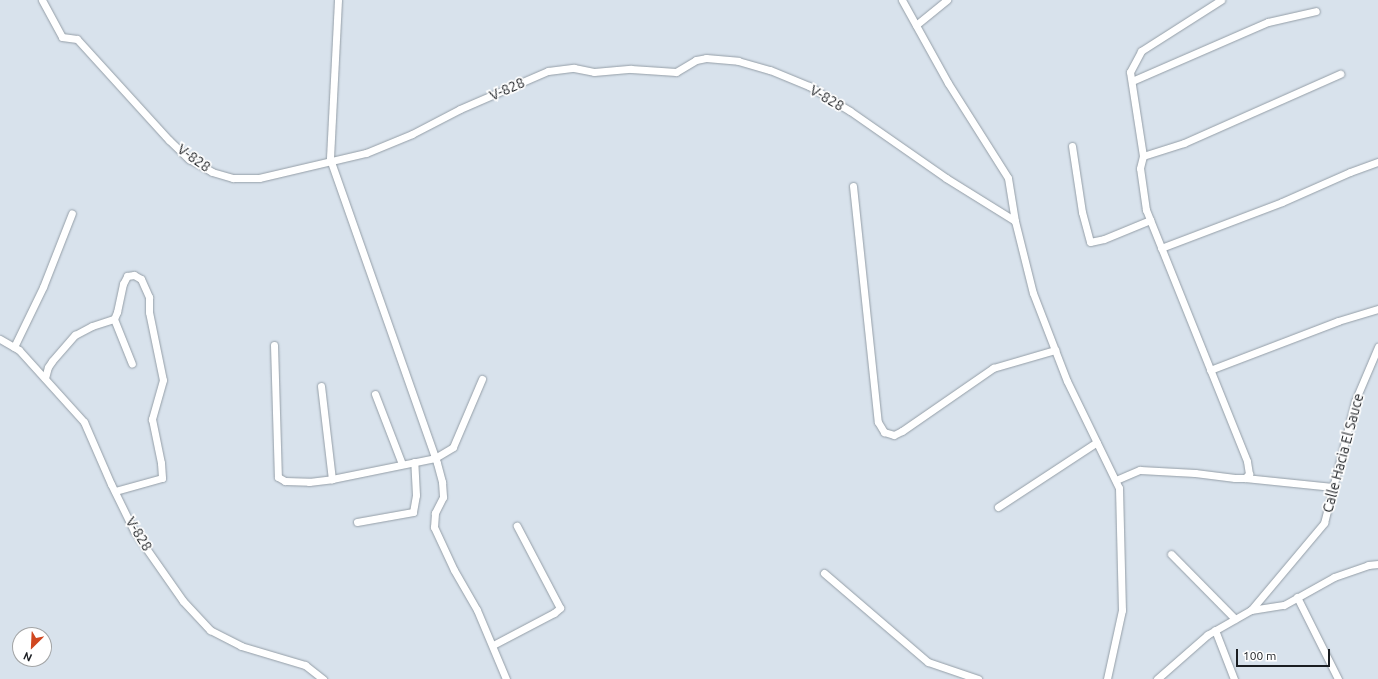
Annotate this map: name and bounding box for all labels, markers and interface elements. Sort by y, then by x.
street label: V-828 [487,74,527,104]
street label: V-828 [807,82,847,114]
street label: V-828 [174,141,214,175]
street label: Calle Hacia El Sauce [1319,392,1367,514]
street label: V-828 [122,514,156,554]
north arrow [12,627,52,667]
scale bar [1238,641,1332,667]
text: 100 m [1243,649,1276,662]
text: N [21,650,34,664]

